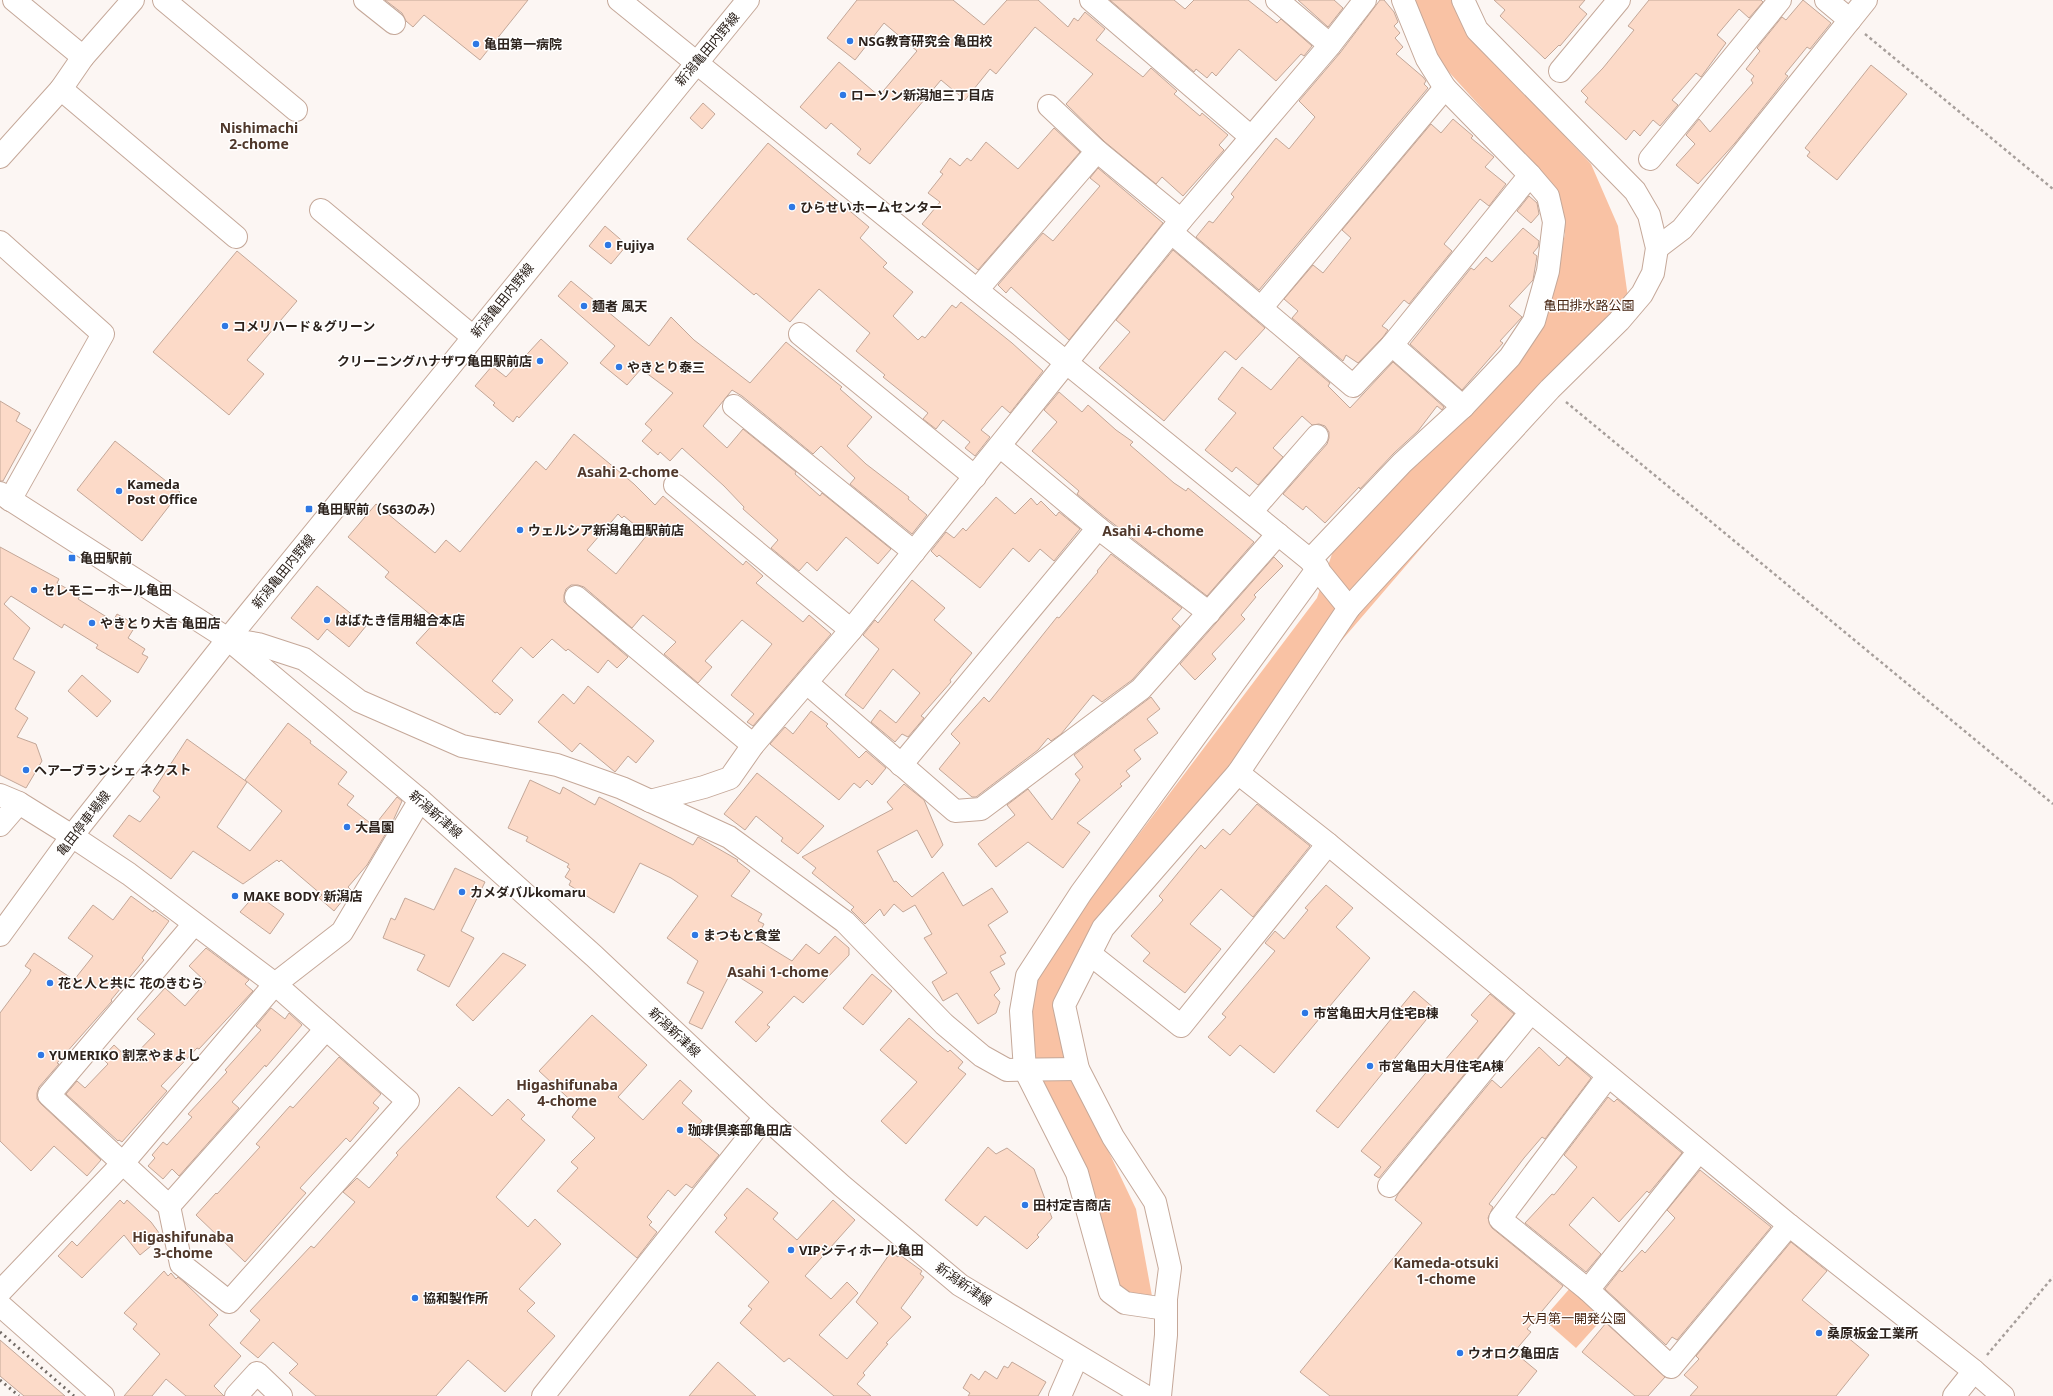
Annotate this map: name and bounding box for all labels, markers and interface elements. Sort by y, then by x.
street label: 新潟亀田内野線 [671,8,743,90]
place label: NSG教育研究会 亀田校 [858,32,993,50]
place label: 亀田第一病院 [484,35,562,53]
marker: NSG教育研究会 亀田校 [845,36,855,46]
marker: 亀田第一病院 [471,39,481,49]
place label: ローソン新潟旭三丁目店 [851,86,994,104]
marker: ローソン新潟旭三丁目店 [838,90,848,100]
district label: Nishimachi 2-chome [220,118,298,153]
place label: ひらせいホームセンター [800,198,942,216]
marker: ひらせいホームセンター [787,202,797,212]
place label: Fujiya [616,236,655,254]
marker: Fujiya [603,240,613,250]
street label: 新潟亀田内野線 [466,259,538,341]
park label: 亀田排水路公園 [1543,296,1635,314]
place label: 麺者 風天 [592,297,647,315]
marker: 麺者 風天 [579,301,589,311]
place label: コメリハード＆グリーン [233,317,375,335]
marker: コメリハード＆グリーン [220,321,230,331]
place label: クリーニングハナザワ亀田駅前店 [337,352,532,370]
marker: クリーニングハナザワ亀田駅前店 [535,356,545,366]
place label: やきとり泰三 [627,358,705,376]
marker: やきとり泰三 [614,362,624,372]
district label: Asahi 2-chome [577,462,679,481]
place label: Kameda Post Office [127,475,198,508]
marker: Kameda Post Office [114,486,124,496]
place label: 亀田駅前（S63のみ） [317,500,443,518]
marker: 亀田駅前（S63のみ） [304,504,314,514]
place label: ウェルシア新潟亀田駅前店 [528,521,684,539]
district label: Asahi 4-chome [1102,521,1204,540]
marker: ウェルシア新潟亀田駅前店 [515,525,525,535]
street label: 新潟亀田内野線 [247,530,319,612]
place label: 亀田駅前 [80,549,132,567]
marker: 亀田駅前 [67,553,77,563]
place label: セレモニーホール亀田 [42,581,172,599]
marker: セレモニーホール亀田 [29,585,39,595]
place label: はばたき信用組合本店 [335,611,465,629]
place label: やきとり大吉 亀田店 [100,614,220,632]
marker: はばたき信用組合本店 [322,615,332,625]
marker: やきとり大吉 亀田店 [87,618,97,628]
place label: ヘアーブランシェ ネクスト [34,761,191,779]
marker: ヘアーブランシェ ネクスト [21,765,31,775]
street label: 新潟新津線 [406,786,466,842]
street label: 亀田停車場線 [52,787,114,859]
place label: 大昌園 [355,818,394,836]
marker: 大昌園 [342,822,352,832]
place label: カメダバルkomaru [470,883,586,901]
place label: MAKE BODY 新潟店 [243,887,362,905]
marker: カメダバルkomaru [457,887,467,897]
marker: MAKE BODY 新潟店 [230,891,240,901]
place label: まつもと食堂 [703,926,781,944]
marker: まつもと食堂 [690,930,700,940]
district label: Asahi 1-chome [727,962,829,981]
place label: 花と人と共に 花のきむら [58,974,204,992]
marker: 花と人と共に 花のきむら [45,978,55,988]
street label: 新潟新津線 [645,1003,705,1061]
place label: 市営亀田大月住宅B棟 [1313,1004,1439,1022]
marker: 市営亀田大月住宅B棟 [1300,1008,1310,1018]
place label: YUMERIKO 割烹やまよし [49,1046,200,1064]
marker: YUMERIKO 割烹やまよし [36,1050,46,1060]
place label: 市営亀田大月住宅A棟 [1378,1057,1504,1075]
marker: 市営亀田大月住宅A棟 [1365,1061,1375,1071]
district label: Higashifunaba 4-chome [516,1075,618,1110]
place label: 珈琲倶楽部亀田店 [688,1121,792,1139]
marker: 珈琲倶楽部亀田店 [675,1125,685,1135]
place label: 田村定吉商店 [1033,1196,1111,1214]
marker: 田村定吉商店 [1020,1200,1030,1210]
district label: Higashifunaba 3-chome [132,1227,234,1262]
place label: VIPシティホール亀田 [799,1241,924,1259]
marker: VIPシティホール亀田 [786,1245,796,1255]
district label: Kameda-otsuki 1-chome [1393,1253,1499,1288]
street label: 新潟新津線 [932,1258,996,1310]
place label: 協和製作所 [423,1289,488,1307]
marker: 協和製作所 [410,1293,420,1303]
park label: 大月第一開発公園 [1522,1309,1626,1327]
place label: 桑原板金工業所 [1827,1324,1918,1342]
marker: 桑原板金工業所 [1814,1328,1824,1338]
place label: ウオロク亀田店 [1468,1344,1559,1362]
marker: ウオロク亀田店 [1455,1348,1465,1358]

